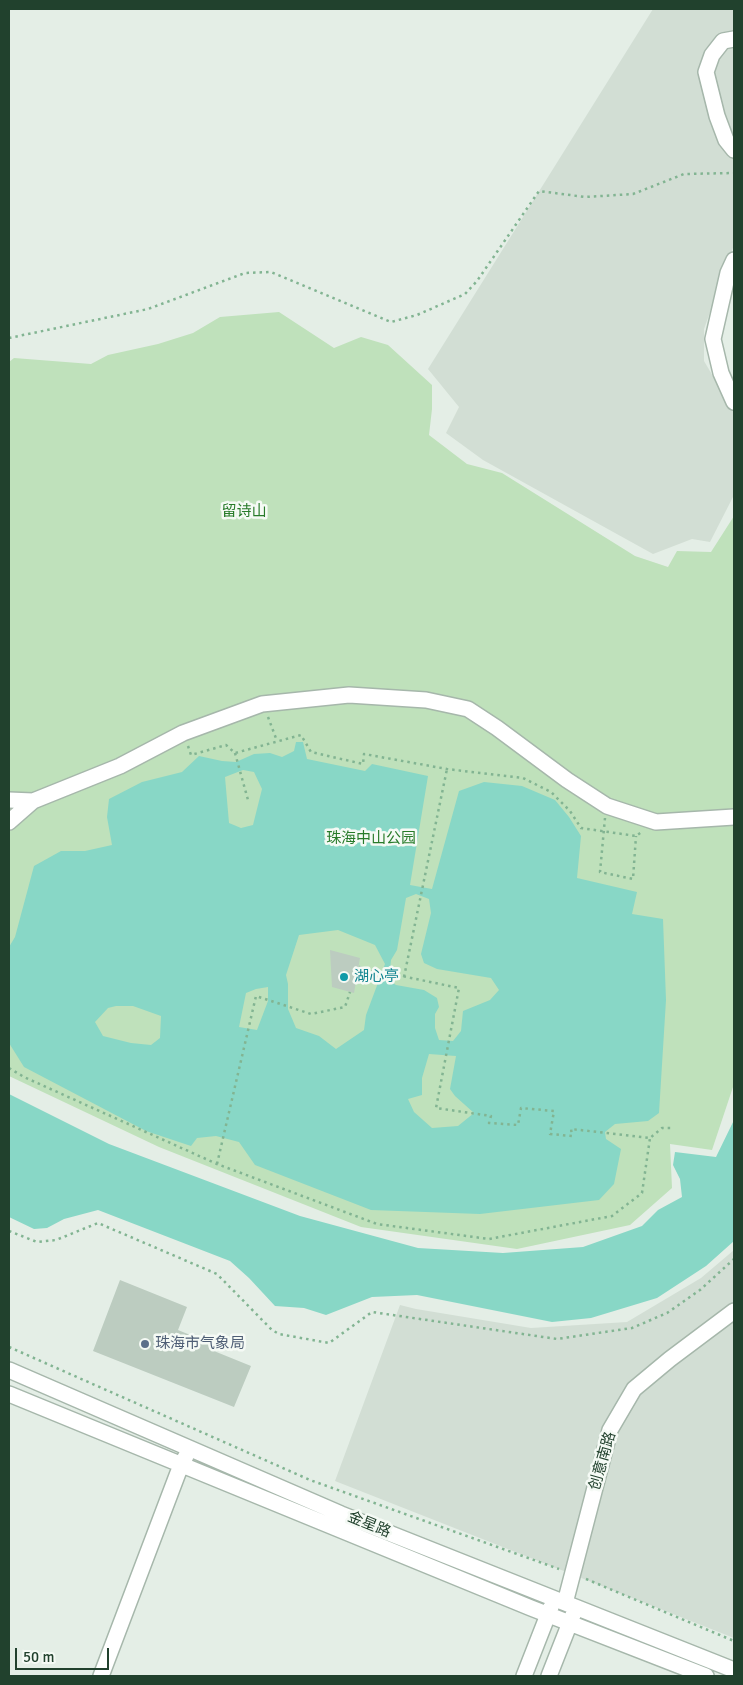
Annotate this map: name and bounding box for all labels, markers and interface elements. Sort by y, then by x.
park label: 留诗山 [222,503,266,521]
park label: 珠海中山公园 [326,830,416,848]
place label: 湖心亭 [354,968,399,986]
marker: 湖心亭 [338,971,350,983]
place label: 珠海市气象局 [155,1335,245,1353]
marker: 珠海市气象局 [139,1338,151,1350]
street label: 创意南路 [586,1430,620,1492]
street label: 金星路 [345,1508,393,1542]
scale bar [18,1638,111,1670]
text: 50 m [23,1648,54,1666]

